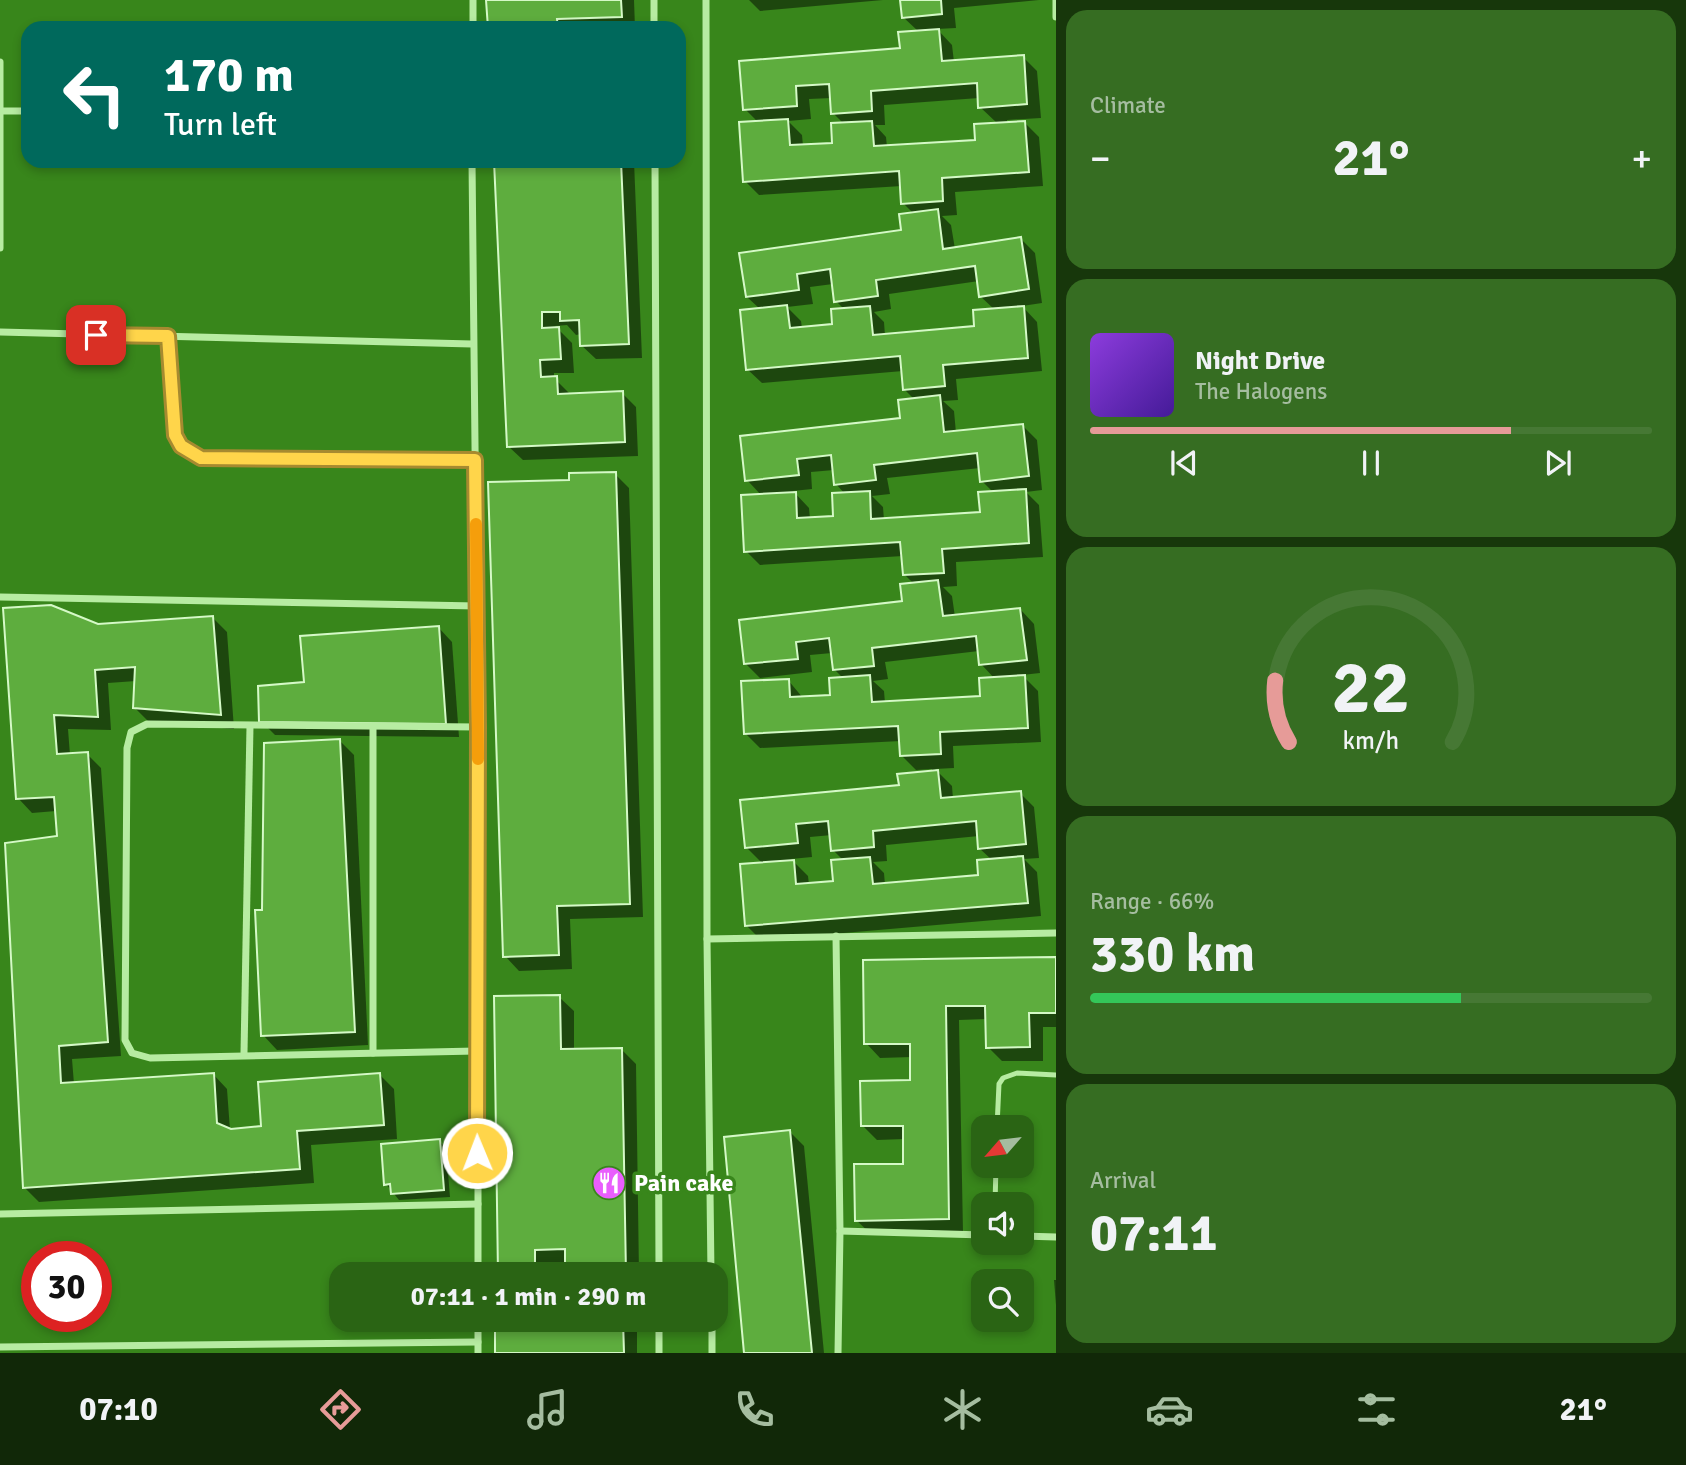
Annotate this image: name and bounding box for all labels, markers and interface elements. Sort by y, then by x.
text: 170 m [164,45,294,105]
icon: left [49,49,140,140]
text: Climate [1090,91,1166,120]
text: Turn left [164,105,277,144]
text: 21° [1333,126,1409,190]
text: − [1090,135,1111,182]
text: + [1631,135,1652,182]
pin [66,305,126,365]
icon: arrive [77,316,115,354]
text: Night Drive [1195,345,1325,377]
text: The Halogens [1195,377,1327,406]
icon: previous [1165,444,1203,482]
icon: pause [1352,444,1390,482]
icon: next [1539,444,1577,482]
text: 22 [1332,645,1410,734]
text: km/h [1343,725,1399,756]
text: Range · 66% [1090,887,1214,916]
text: 330 km [1090,922,1255,986]
north arrow [971,1115,1034,1178]
map controls [971,1115,1034,1332]
position arrow [440,1116,514,1190]
restaurant icon: Pain cake [590,1164,628,1202]
text: Arrival [1090,1166,1156,1195]
place label: Pain cake [634,1168,733,1198]
button: sound [971,1192,1034,1255]
text: 07:11 [1090,1201,1218,1265]
speed limit sign: 30 [21,1241,112,1332]
button: search [971,1269,1034,1332]
text: 07:11 · 1 min · 290 m [411,1281,646,1313]
icon: directions [316,1385,365,1434]
icon: music [523,1385,572,1434]
icon: phone [730,1385,779,1434]
icon: climate [938,1385,987,1434]
icon: car [1145,1385,1194,1434]
icon: filters [1352,1385,1401,1434]
text: 07:10 [79,1390,158,1429]
text: 21° [1559,1390,1607,1429]

